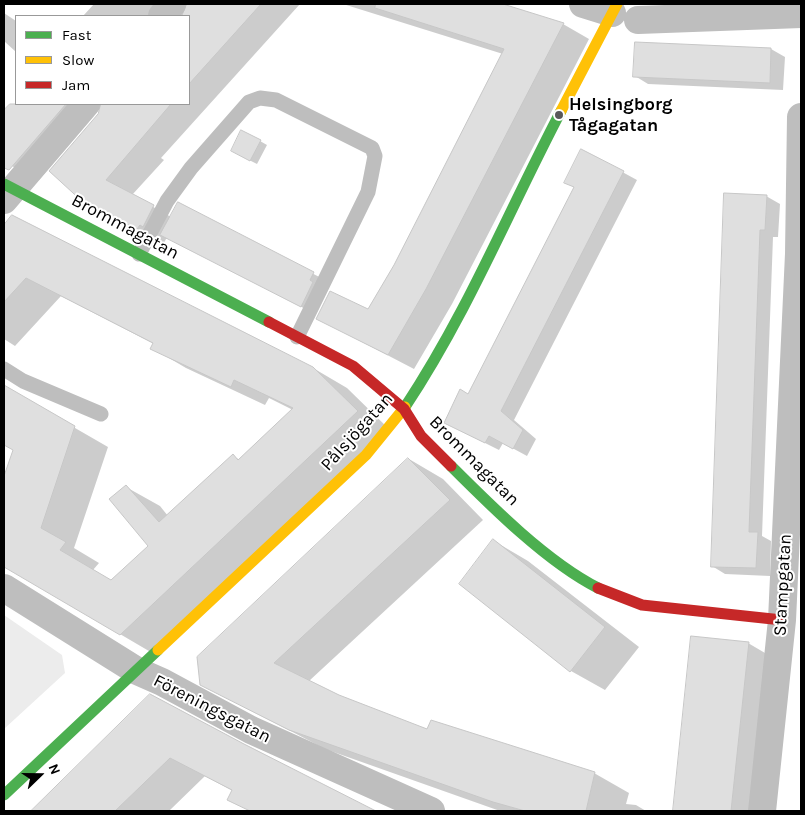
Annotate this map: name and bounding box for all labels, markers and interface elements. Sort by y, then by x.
legend [15,15,190,105]
text: Fast [62,26,91,44]
text: Slow [62,51,94,69]
text: Jam [62,76,90,94]
place label: Helsingborg Tågagatan [569,94,672,136]
marker: Helsingborg Tågagatan [553,109,565,121]
street label: Brommagatan [68,190,182,264]
street label: Pålsjögatan [316,389,398,475]
street label: Brommagatan [424,411,524,511]
street label: Stampgatan [770,533,796,637]
street label: Föreningsgatan [150,670,274,748]
north arrow [15,750,65,800]
text: N [45,761,64,777]

